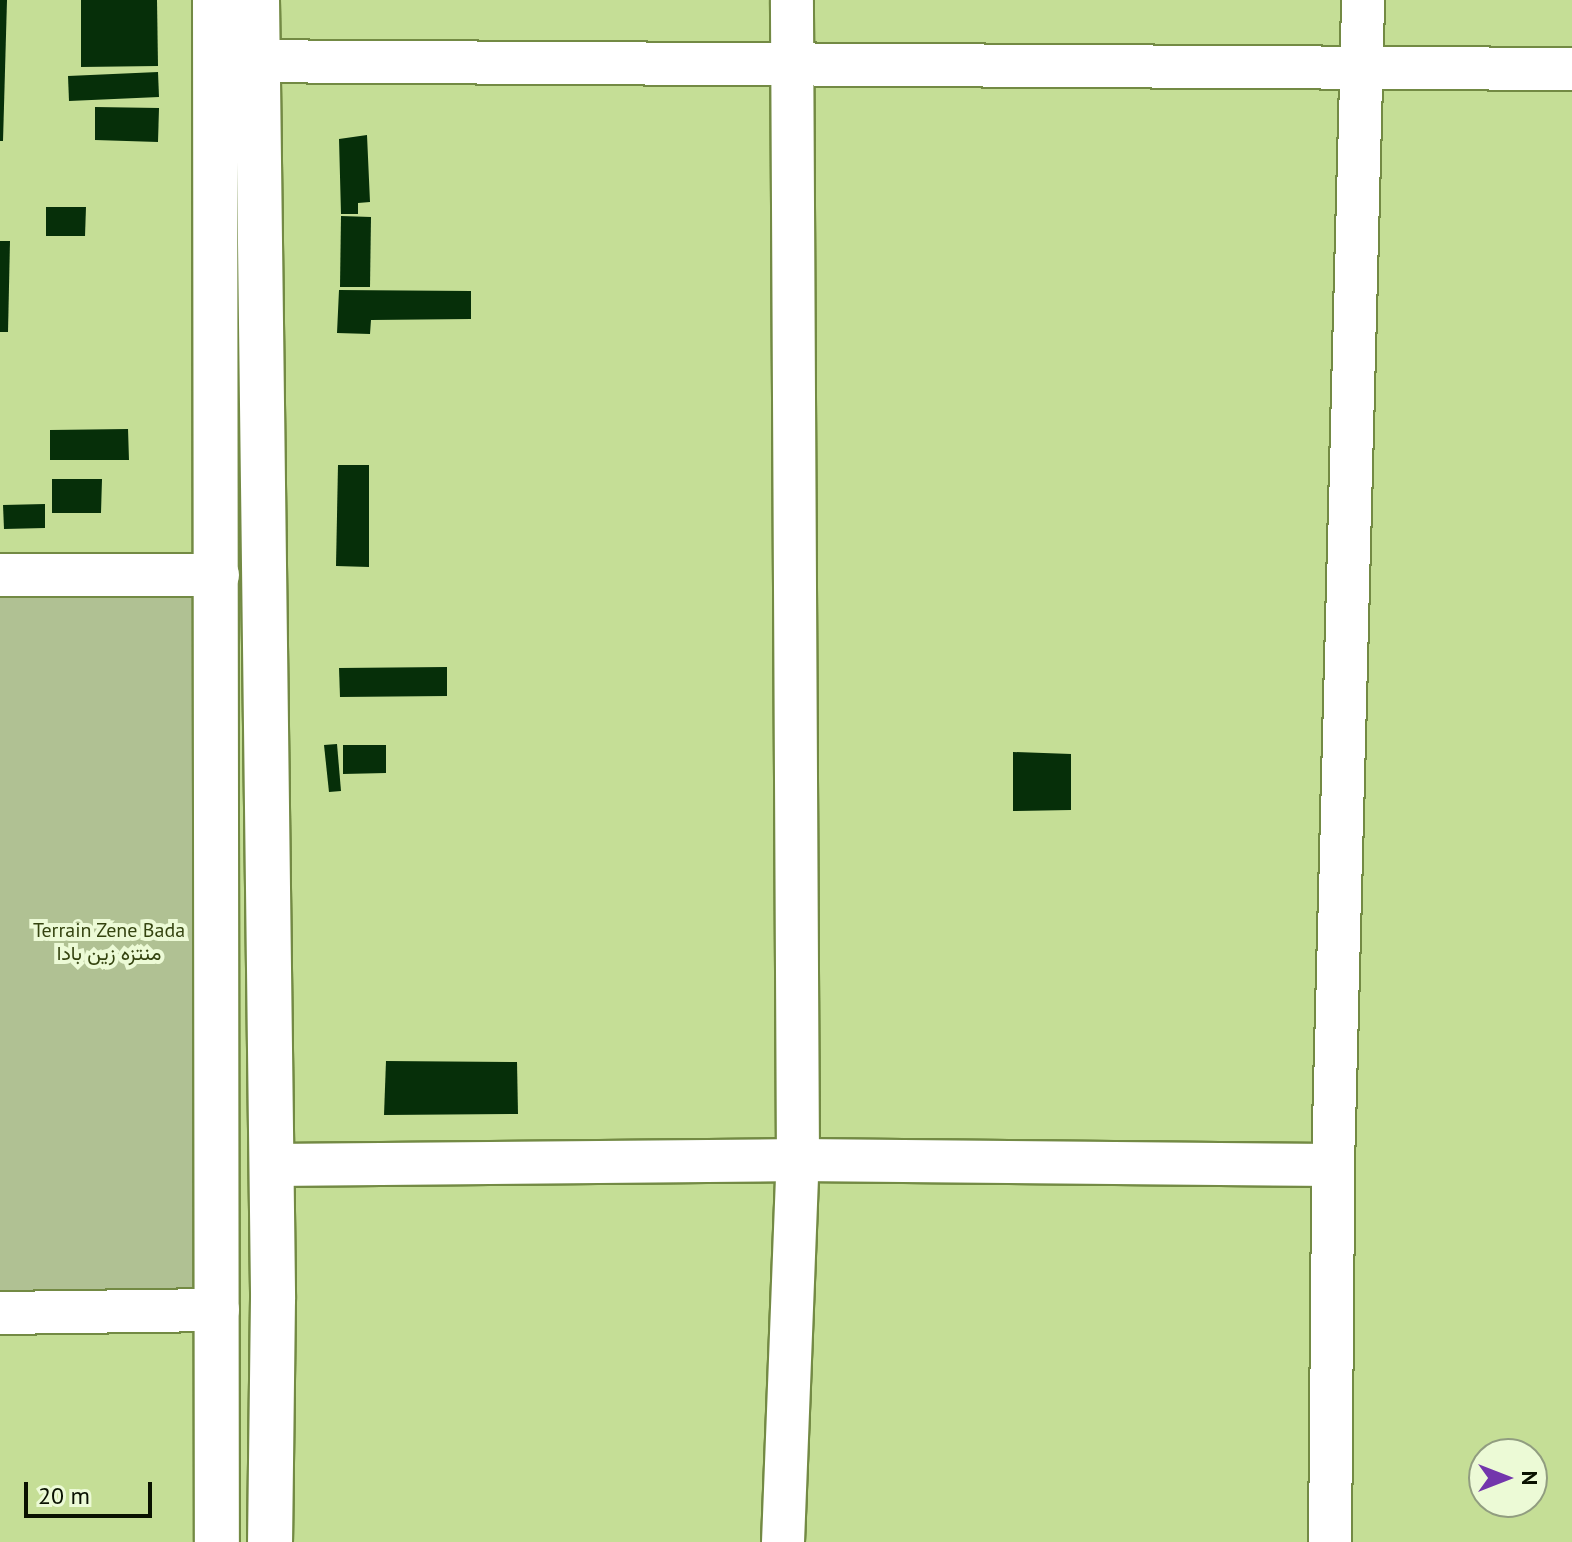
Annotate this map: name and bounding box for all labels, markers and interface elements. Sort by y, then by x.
park label: Terrain Zene Bada منتزه زين بادا [33,919,185,966]
north arrow [1468,1438,1548,1518]
scale bar [28,1466,156,1516]
text: N [1516,1471,1544,1485]
text: 20 m [38,1480,90,1511]

